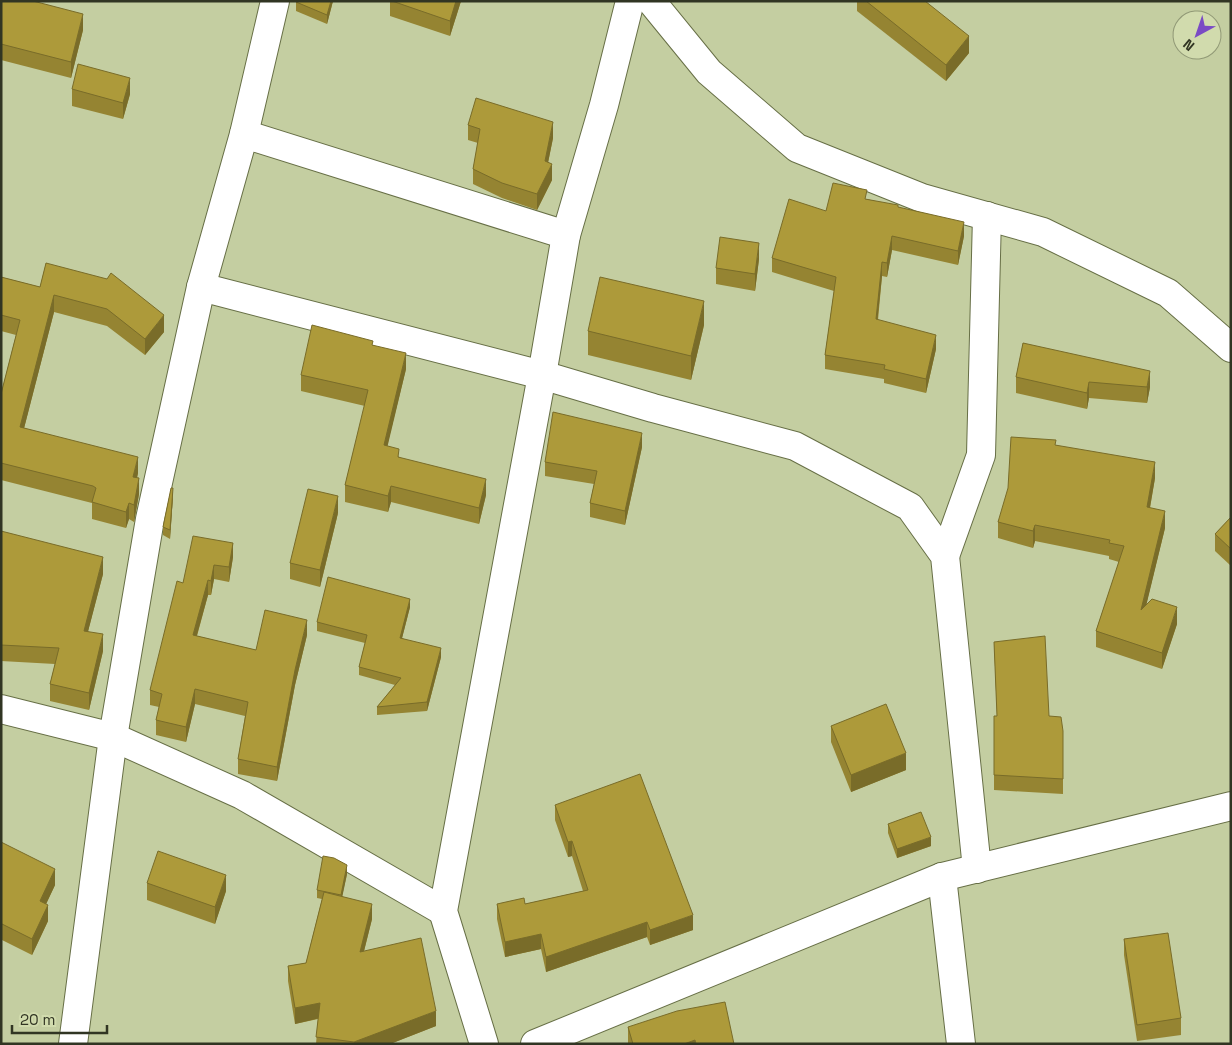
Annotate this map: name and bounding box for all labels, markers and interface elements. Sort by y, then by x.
north arrow [1172,10,1222,60]
text: N [1179,35,1198,55]
scale bar [12,1002,108,1034]
text: 20 m [20,1010,55,1029]

